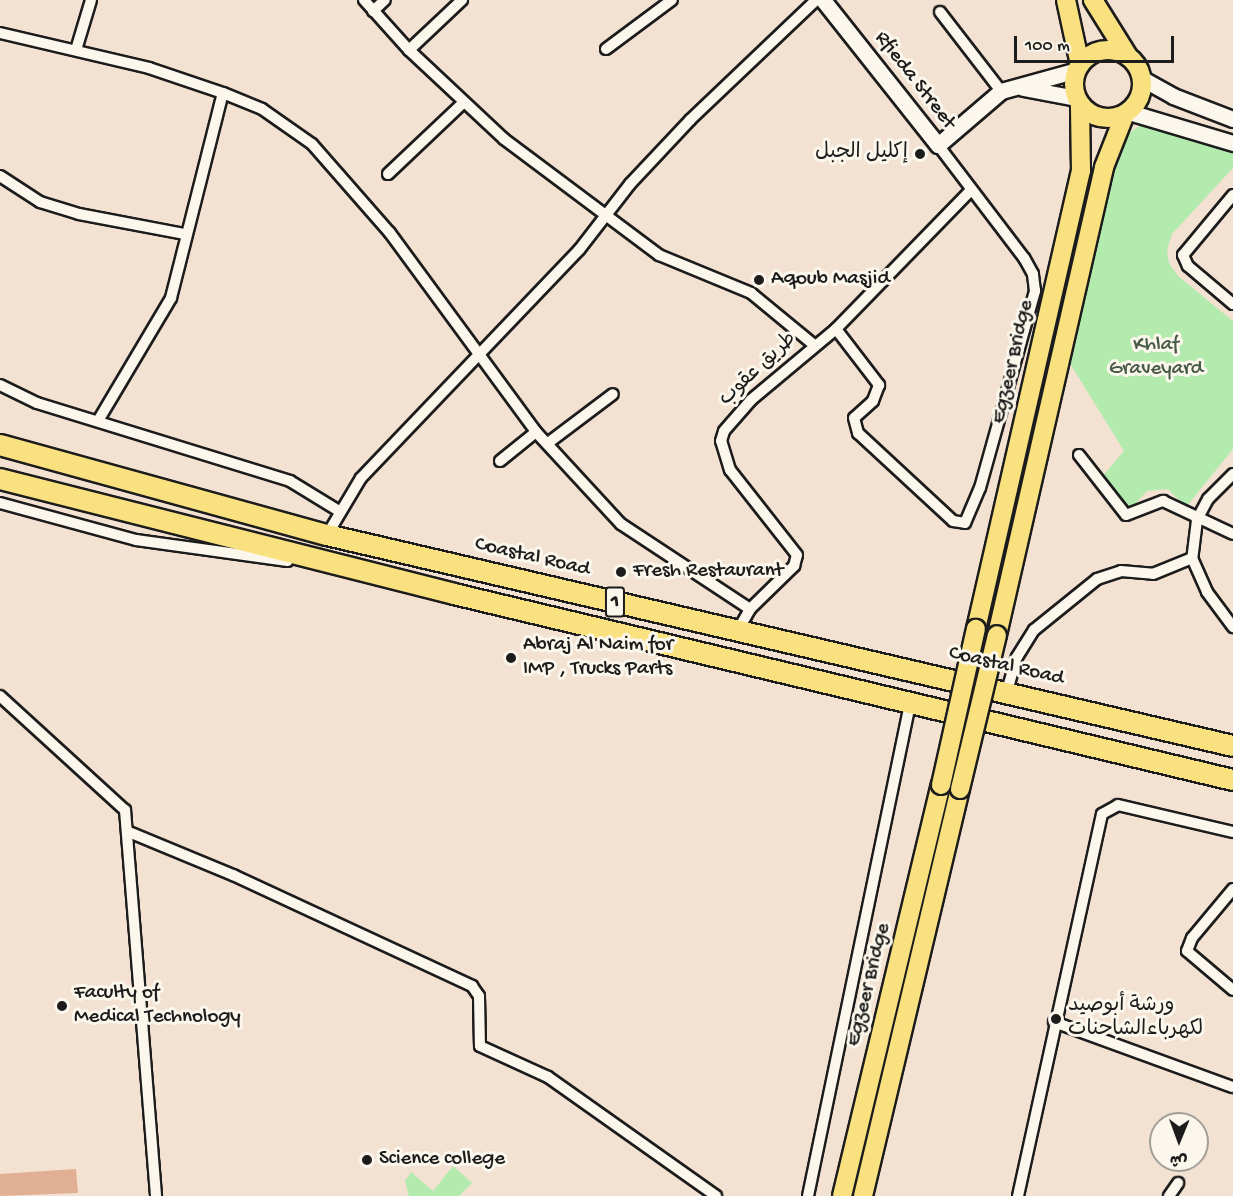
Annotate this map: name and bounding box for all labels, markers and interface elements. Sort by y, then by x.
scale bar [1017,24,1178,62]
street label: Rfieda Street [868,27,960,135]
text: 100 m [1025,36,1070,57]
place label: إكليل الجبل [815,141,908,167]
marker: إكليل الجبل [913,147,927,161]
place label: Aqoub Masjid [771,267,890,293]
marker: Aqoub Masjid [752,273,766,287]
street label: Egzeer Bridge [988,298,1040,426]
street label: طريق عقوب [715,328,803,412]
park label: Khlaf Graveyard [1109,333,1203,383]
street label: Coastal Road [472,533,592,583]
place label: Fresh Restaurant [633,559,783,585]
marker: Fresh Restaurant [614,565,628,579]
road number: 1 [604,585,626,619]
place label: Abraj Al Naim for IMP , Trucks Parts [523,633,673,683]
street label: Coastal Road [946,642,1066,692]
marker: Abraj Al Naim for IMP , Trucks Parts [504,651,518,665]
street label: Egzeer Bridge [843,921,897,1049]
place label: Faculty of Medical Technology [74,981,241,1031]
place label: ورشة أبوصيد لكهرباءالشاحنات [1068,994,1203,1044]
marker: Faculty of Medical Technology [55,999,69,1013]
marker: ورشة أبوصيد لكهرباءالشاحنات [1049,1012,1063,1026]
north arrow [1149,1112,1209,1172]
place label: Science college [379,1147,505,1173]
text: ش [1170,1149,1188,1168]
marker: Science college [360,1153,374,1167]

